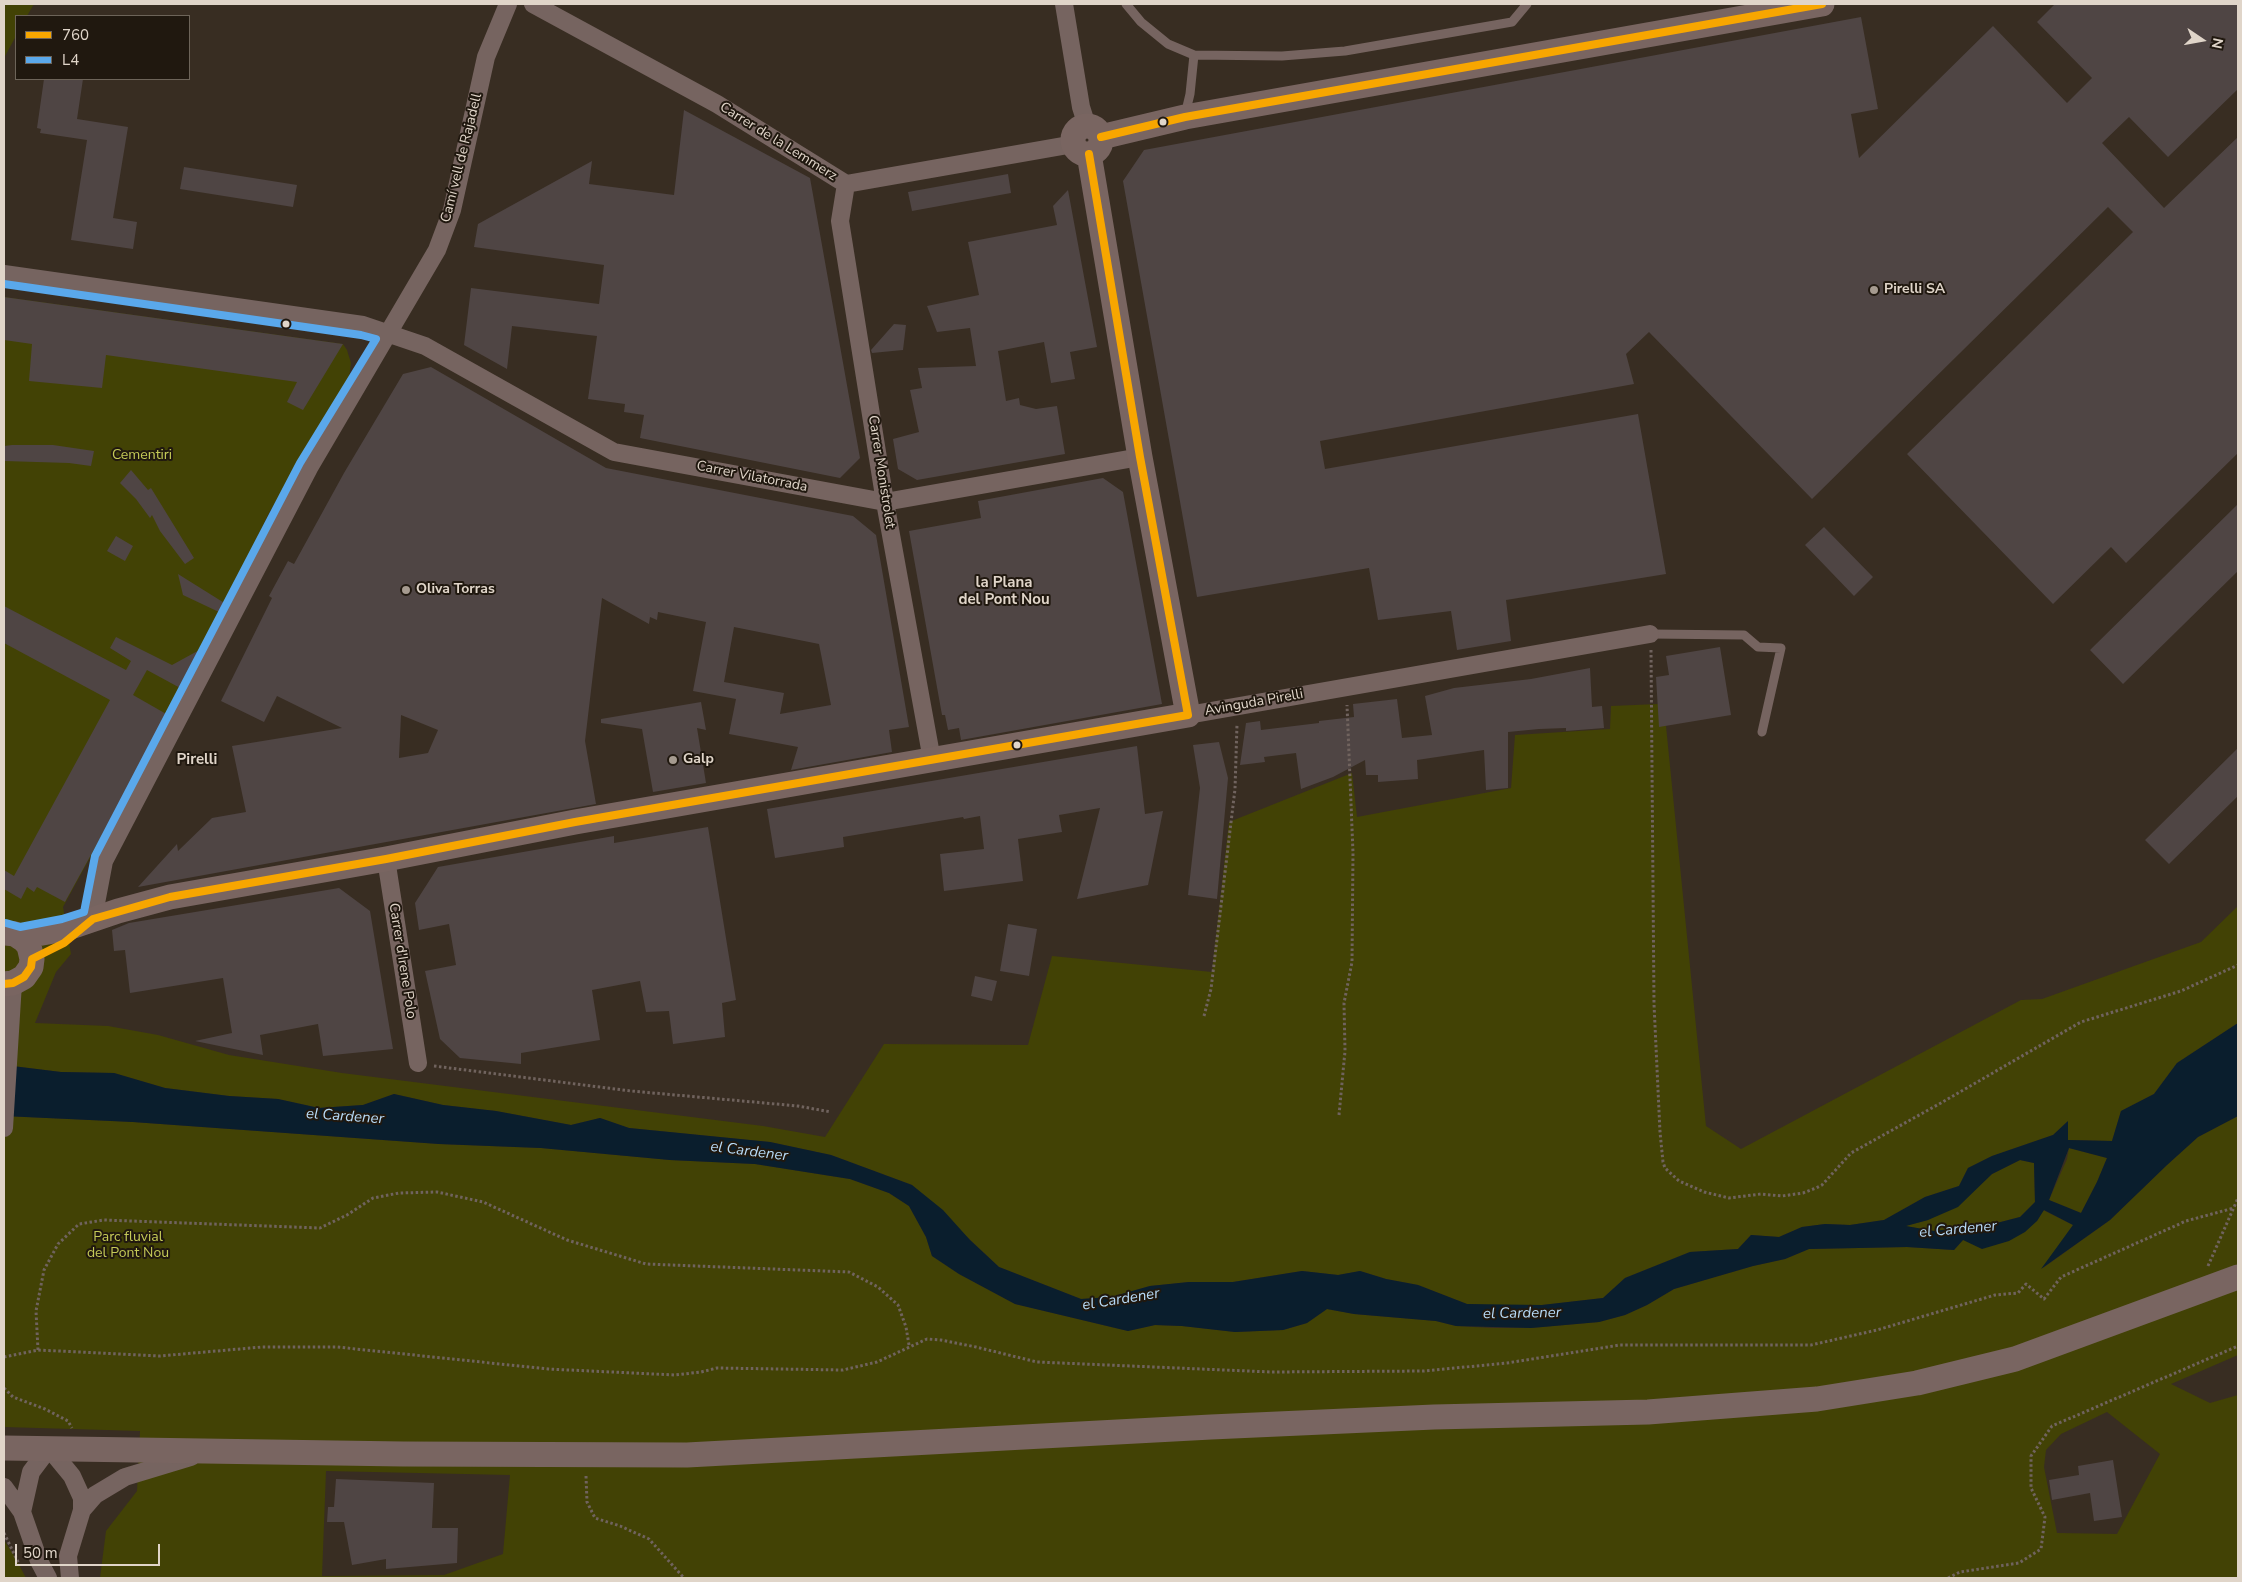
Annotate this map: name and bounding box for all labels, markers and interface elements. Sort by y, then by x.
legend [15,15,190,80]
north arrow [2177,15,2227,65]
text: 760 [62,25,89,45]
text: N [2207,36,2228,50]
text: L4 [62,50,79,70]
street label: Camí vell de Rajadell [438,92,486,224]
street label: Carrer de la Lemmerz [716,99,840,185]
unlabelled marker [1158,117,1168,127]
place label: Pirelli SA [1884,282,1945,298]
marker: Pirelli SA [1868,284,1880,296]
unlabelled marker [281,319,291,329]
street label: Carrer Monistrolet [864,414,898,530]
park label: Cementiri [112,448,172,464]
street label: Carrer Vilatorrada [695,458,809,496]
district label: la Plana del Pont Nou [958,574,1050,609]
place label: Oliva Torras [416,582,495,598]
marker: Oliva Torras [400,584,412,596]
street label: Avinguda Pirelli [1204,686,1304,720]
unlabelled marker [1012,740,1022,750]
district label: Pirelli [177,751,217,769]
place label: Galp [683,752,714,768]
marker: Galp [667,754,679,766]
street label: Carrer d'Irene Polo [385,902,419,1020]
water label: el Cardener [305,1105,385,1129]
water label: el Cardener [709,1138,789,1166]
water label: el Cardener [1918,1218,1998,1242]
park label: Parc fluvial del Pont Nou [87,1230,169,1262]
water label: el Cardener [1081,1285,1161,1315]
water label: el Cardener [1483,1304,1561,1324]
scale bar [18,1534,162,1566]
text: 50 m [23,1543,58,1563]

